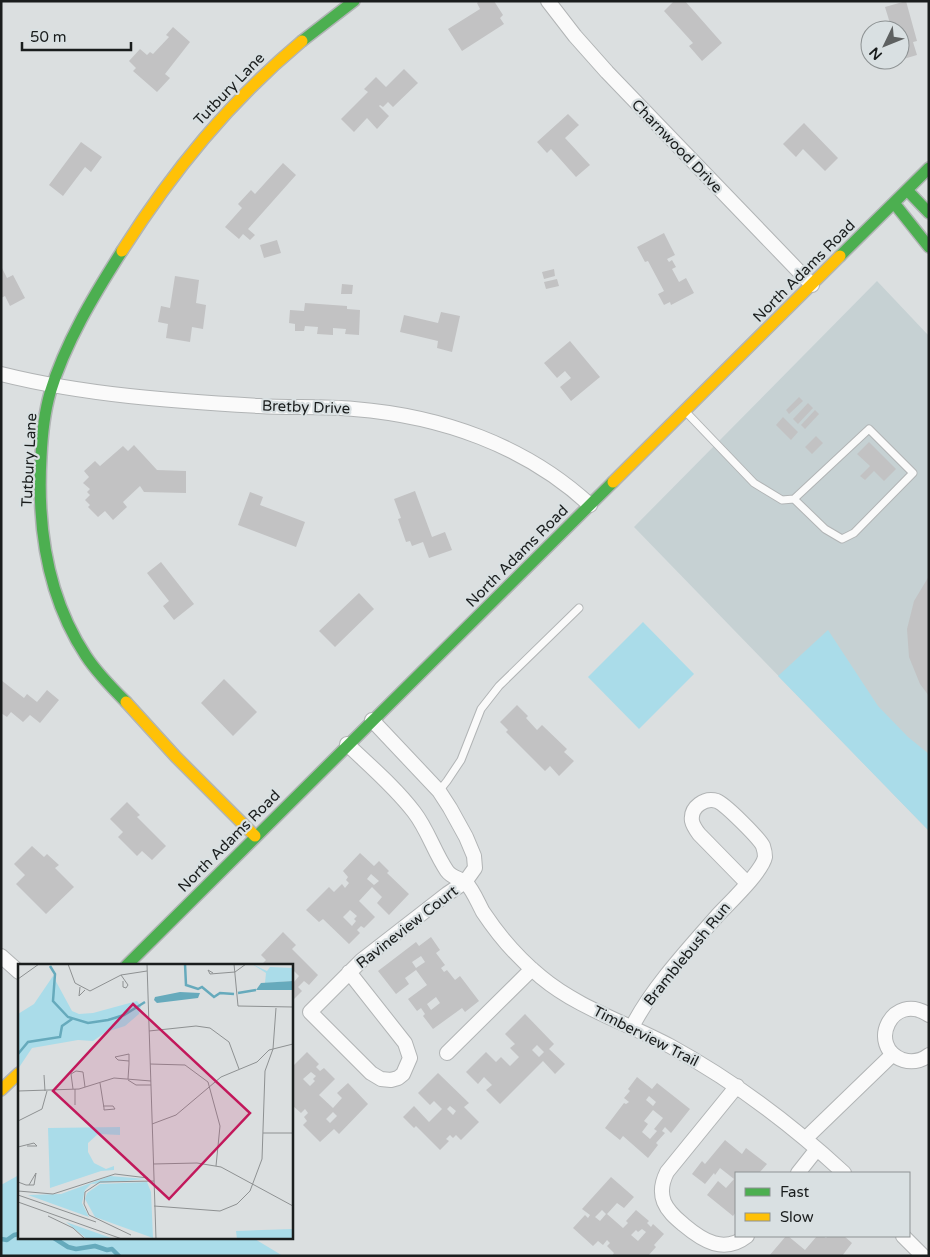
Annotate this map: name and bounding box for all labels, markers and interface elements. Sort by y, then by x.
scale bar [22,20,131,52]
north arrow [860,20,910,70]
text: 50 m [30,28,67,46]
text: N [866,44,886,63]
street label: Tutbury Lane [190,49,268,129]
street label: Charnwood Drive [628,95,726,197]
street label: North Adams Road [749,216,859,326]
street label: Bretby Drive [262,396,350,418]
street label: Tutbury Lane [18,413,40,507]
street label: North Adams Road [462,501,572,611]
street label: North Adams Road [174,786,284,896]
street label: Ravineview Court [353,882,462,972]
street label: Bramblebush Run [640,899,734,1009]
inset map [18,964,292,1240]
street label: Timberview Trail [590,1002,702,1070]
legend [735,1172,910,1237]
text: Fast [780,1183,810,1201]
text: Slow [780,1208,814,1226]

